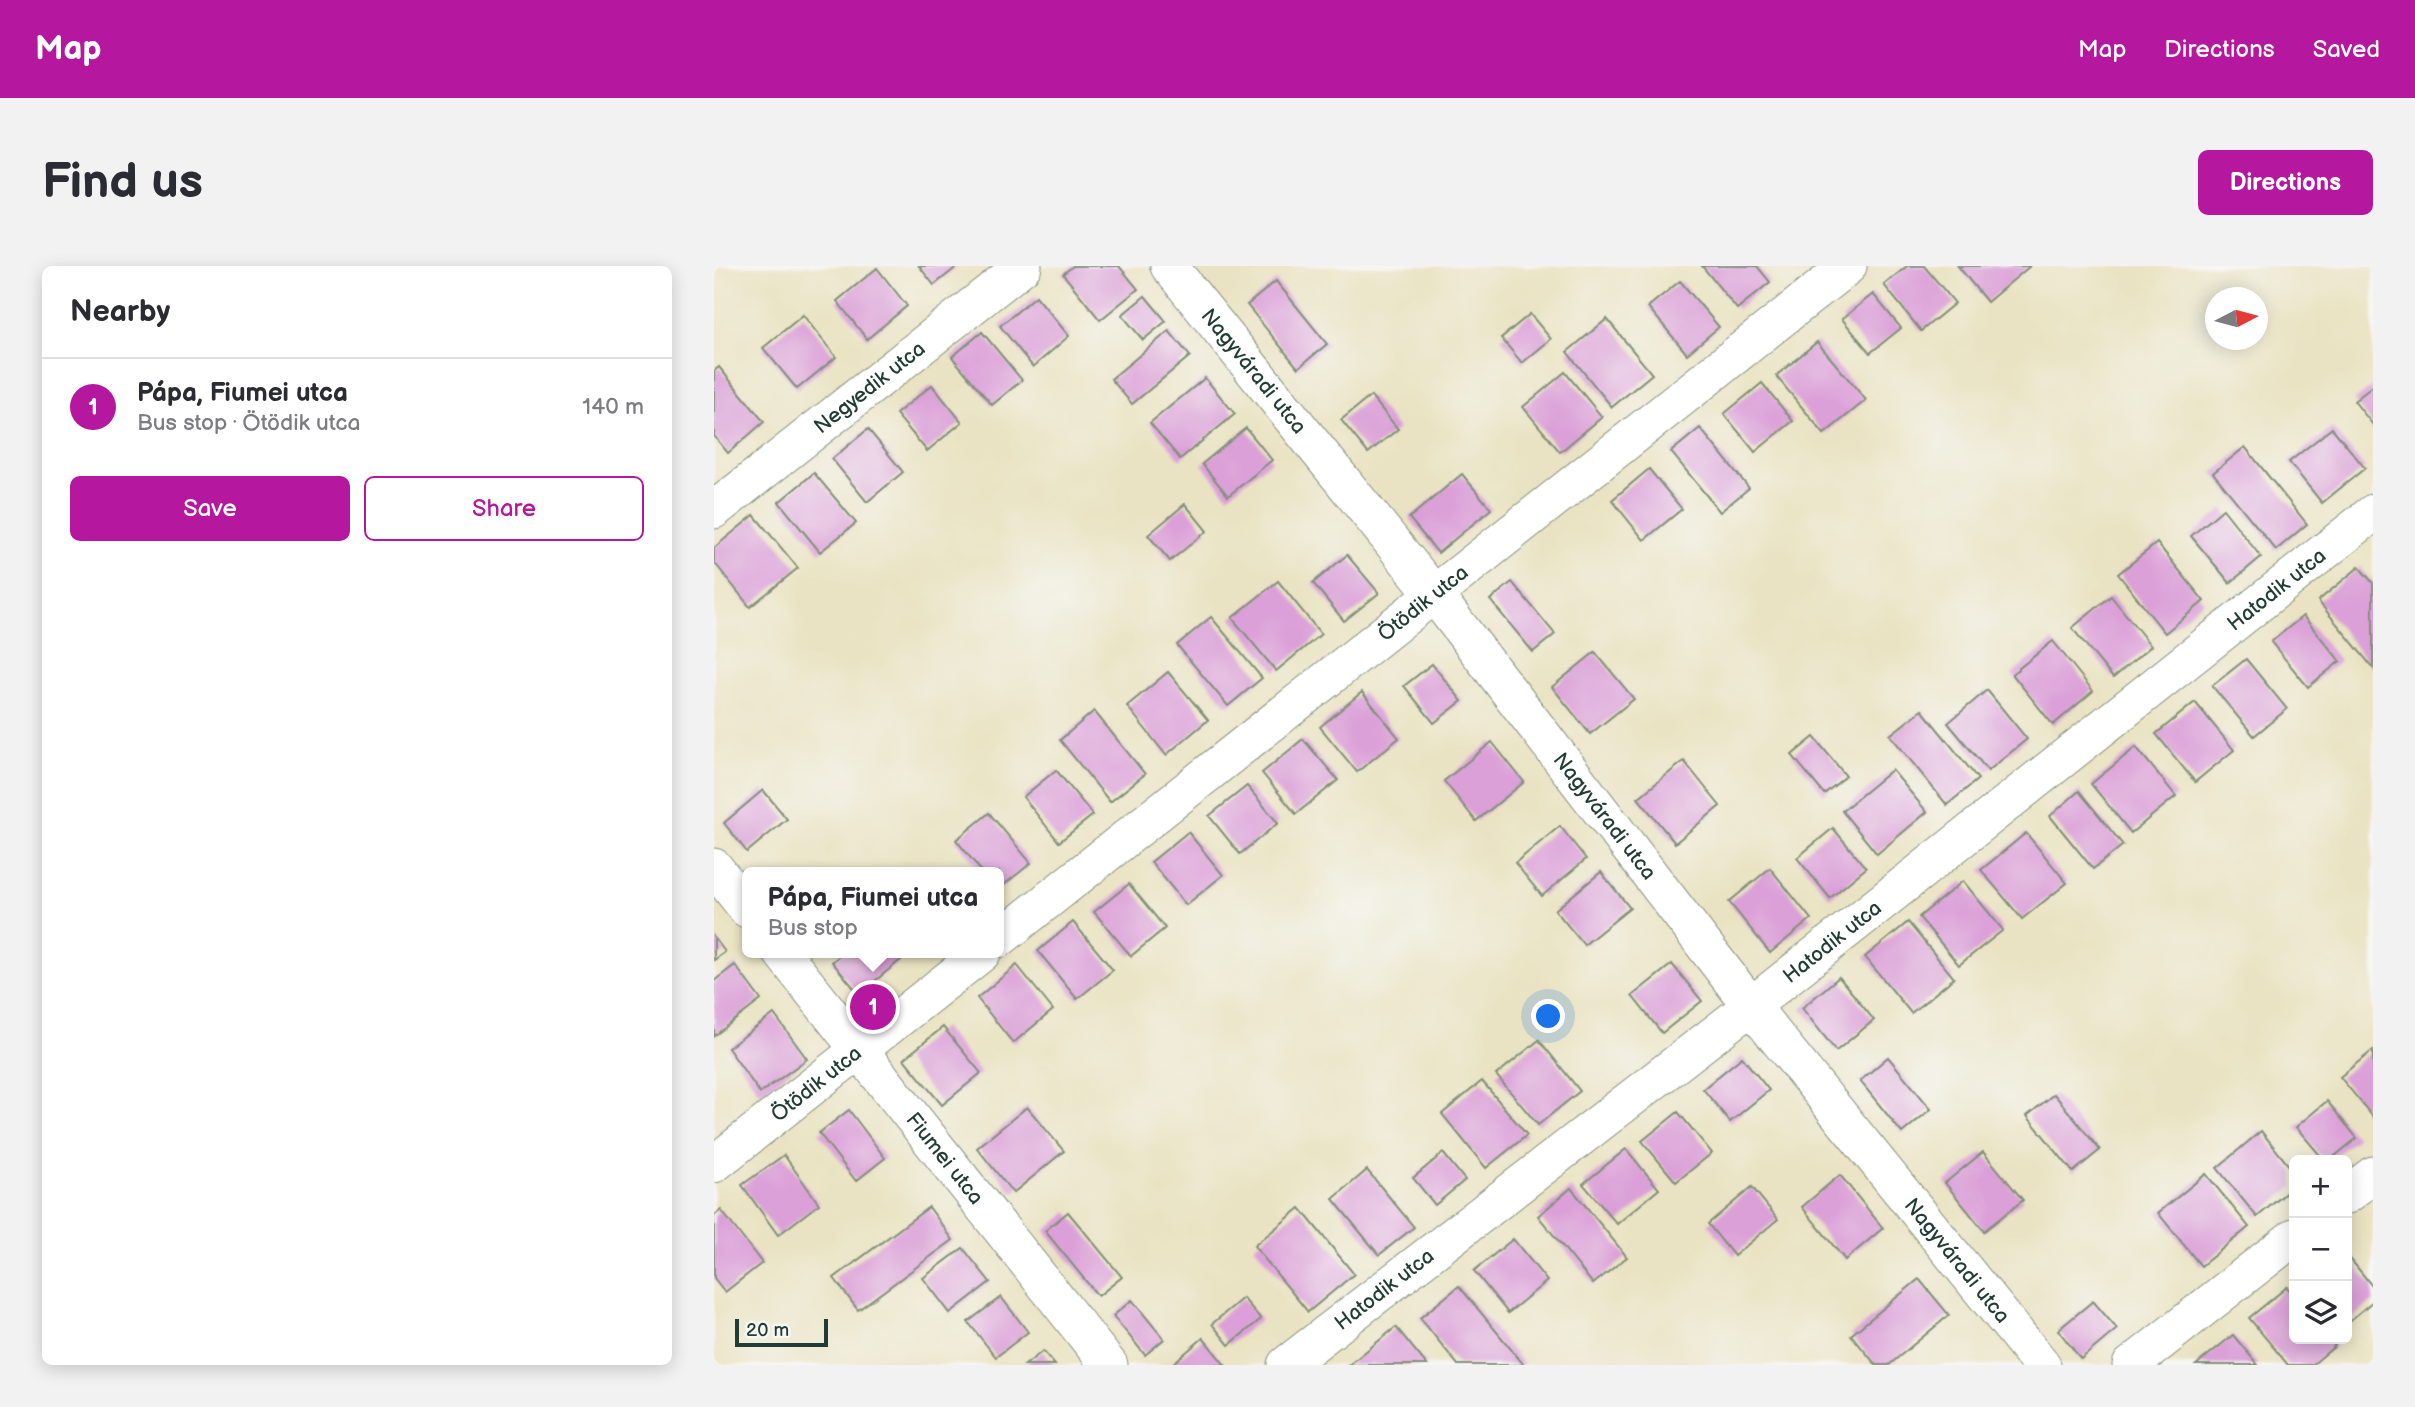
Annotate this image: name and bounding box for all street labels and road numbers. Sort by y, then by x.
street label: Nagyváradi utca [1196,303,1312,439]
street label: Negyedik utca [809,336,930,439]
street label: Hatodik utca [2222,543,2331,636]
street label: Ötödik utca [1373,560,1473,646]
street label: Nagyváradi utca [1548,748,1662,885]
street label: Hatodik utca [1778,895,1886,988]
street label: Ötödik utca [766,1040,866,1127]
street label: Fiumei utca [901,1107,989,1209]
street label: Nagyváradi utca [1899,1193,2015,1328]
street label: Hatodik utca [1330,1243,1439,1335]

